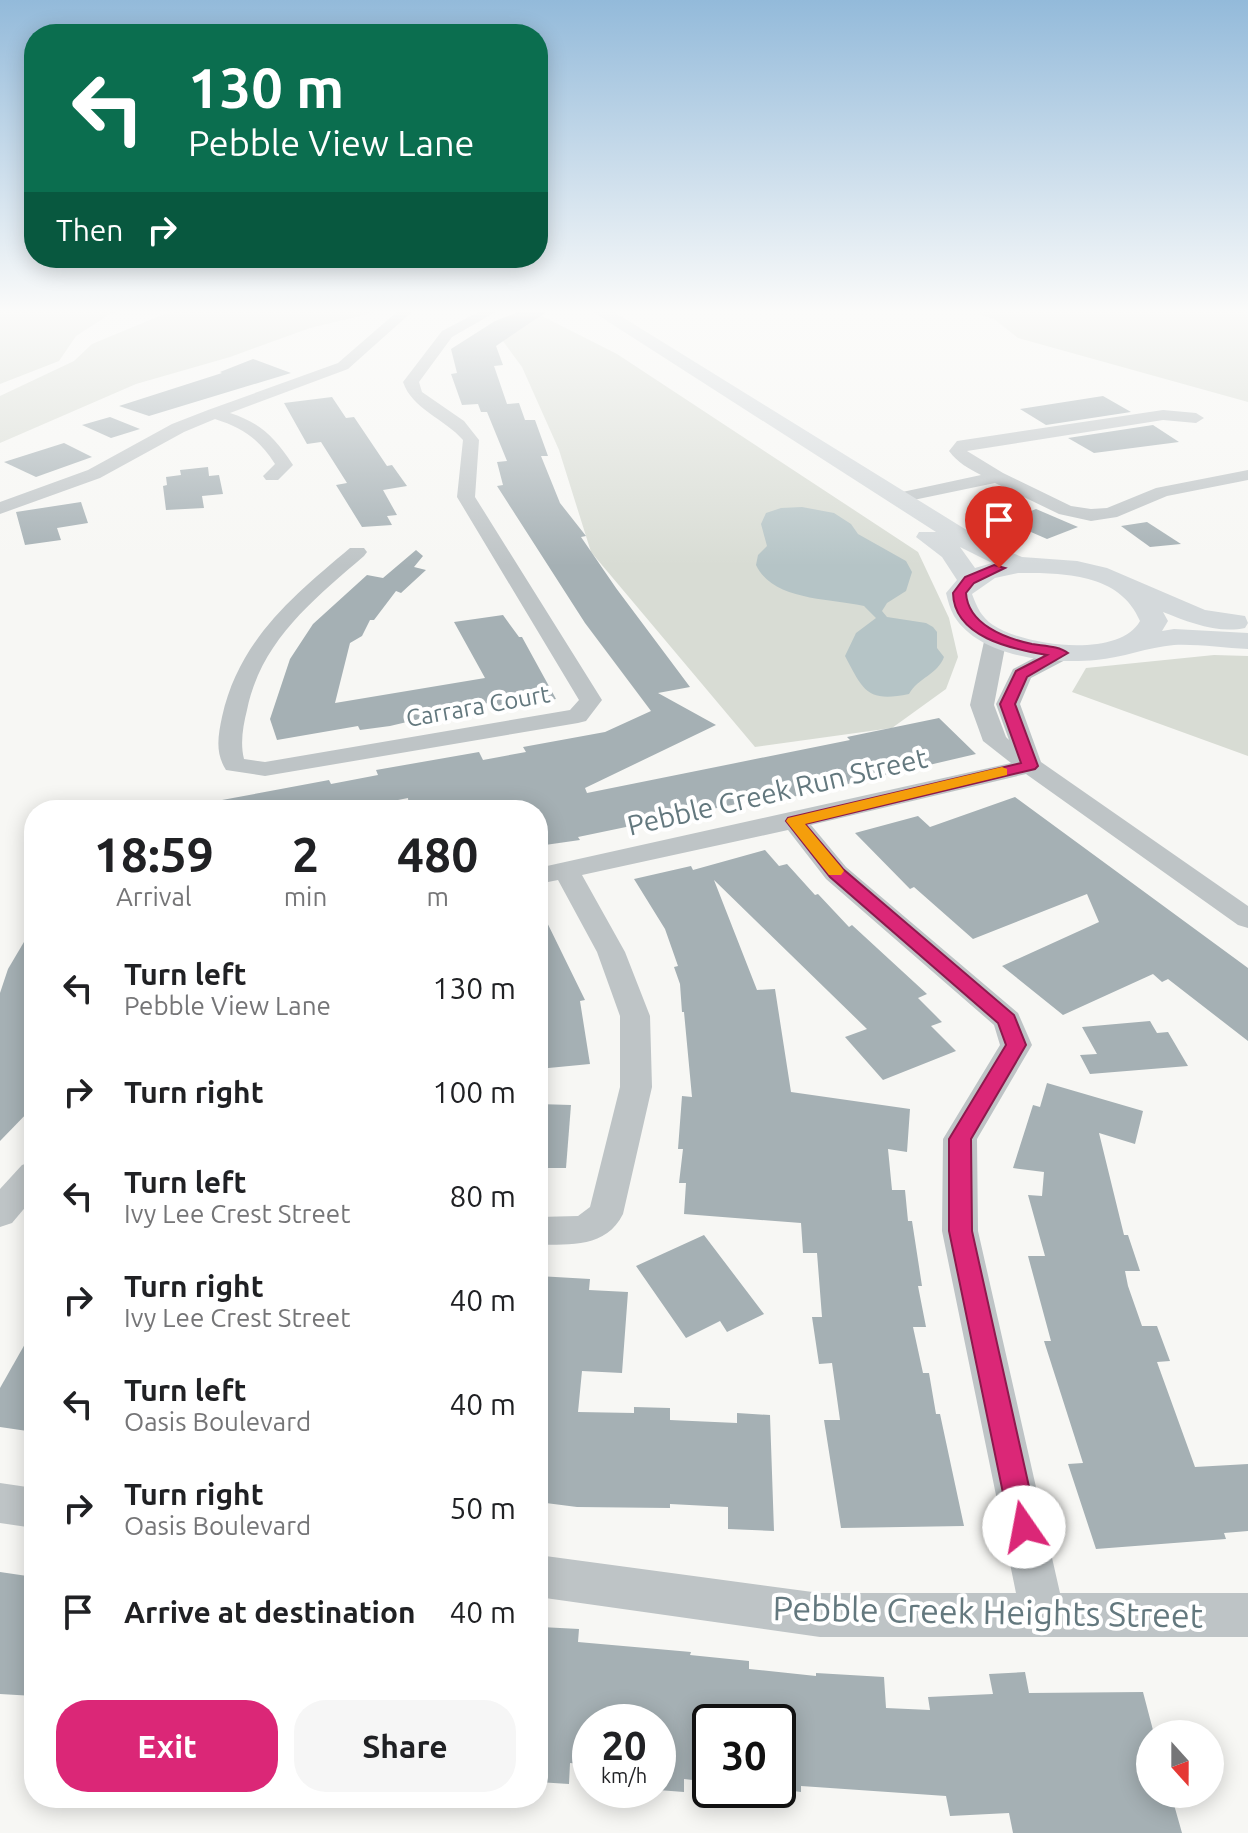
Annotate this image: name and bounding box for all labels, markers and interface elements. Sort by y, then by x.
icon: left [56,56,160,160]
text: 130 m [188,56,344,119]
text: Pebble View Lane [188,122,474,163]
icon: right [140,208,184,252]
text: Then [56,213,124,247]
pin [965,486,1033,568]
icon: arrive [977,498,1021,542]
street label: Carrara Court [404,680,553,732]
street label: Pebble Creek Run Street [624,741,930,841]
text: 18:59 [94,827,214,881]
text: 2 [292,827,319,881]
text: 480 [397,827,478,881]
text: Arrival [116,882,192,911]
text: min [284,882,327,911]
text: m [426,882,449,911]
text: Turn left [124,957,246,991]
icon: left [56,966,100,1010]
text: 130 m [432,971,516,1005]
text: Pebble View Lane [124,991,331,1020]
icon: right [56,1070,100,1114]
text: Turn right [124,1075,264,1109]
text: 100 m [432,1075,516,1109]
text: Turn left [124,1165,246,1199]
icon: left [56,1174,100,1218]
text: 80 m [449,1179,516,1213]
text: Ivy Lee Crest Street [124,1199,350,1228]
text: Turn right [124,1269,264,1303]
icon: right [56,1278,100,1322]
text: 40 m [449,1283,516,1317]
text: Ivy Lee Crest Street [124,1303,350,1332]
text: Turn left [124,1373,246,1407]
icon: left [56,1382,100,1426]
text: 40 m [449,1387,516,1421]
text: Oasis Boulevard [124,1407,311,1436]
text: Turn right [124,1477,264,1511]
position arrow [982,1485,1066,1569]
icon: right [56,1486,100,1530]
text: 50 m [449,1491,516,1525]
text: Oasis Boulevard [124,1511,311,1540]
street label: Pebble Creek Heights Street [773,1588,1203,1634]
icon: arrive [56,1590,100,1634]
text: Arrive at destination [124,1595,416,1629]
text: 40 m [449,1595,516,1629]
button: Exit [56,1700,278,1792]
button: Share [294,1700,516,1792]
speed limit sign: 30 [692,1704,796,1808]
north arrow [1136,1720,1224,1808]
map controls [1136,1720,1224,1808]
text: 20 [601,1723,647,1768]
text: km/h [601,1764,647,1787]

